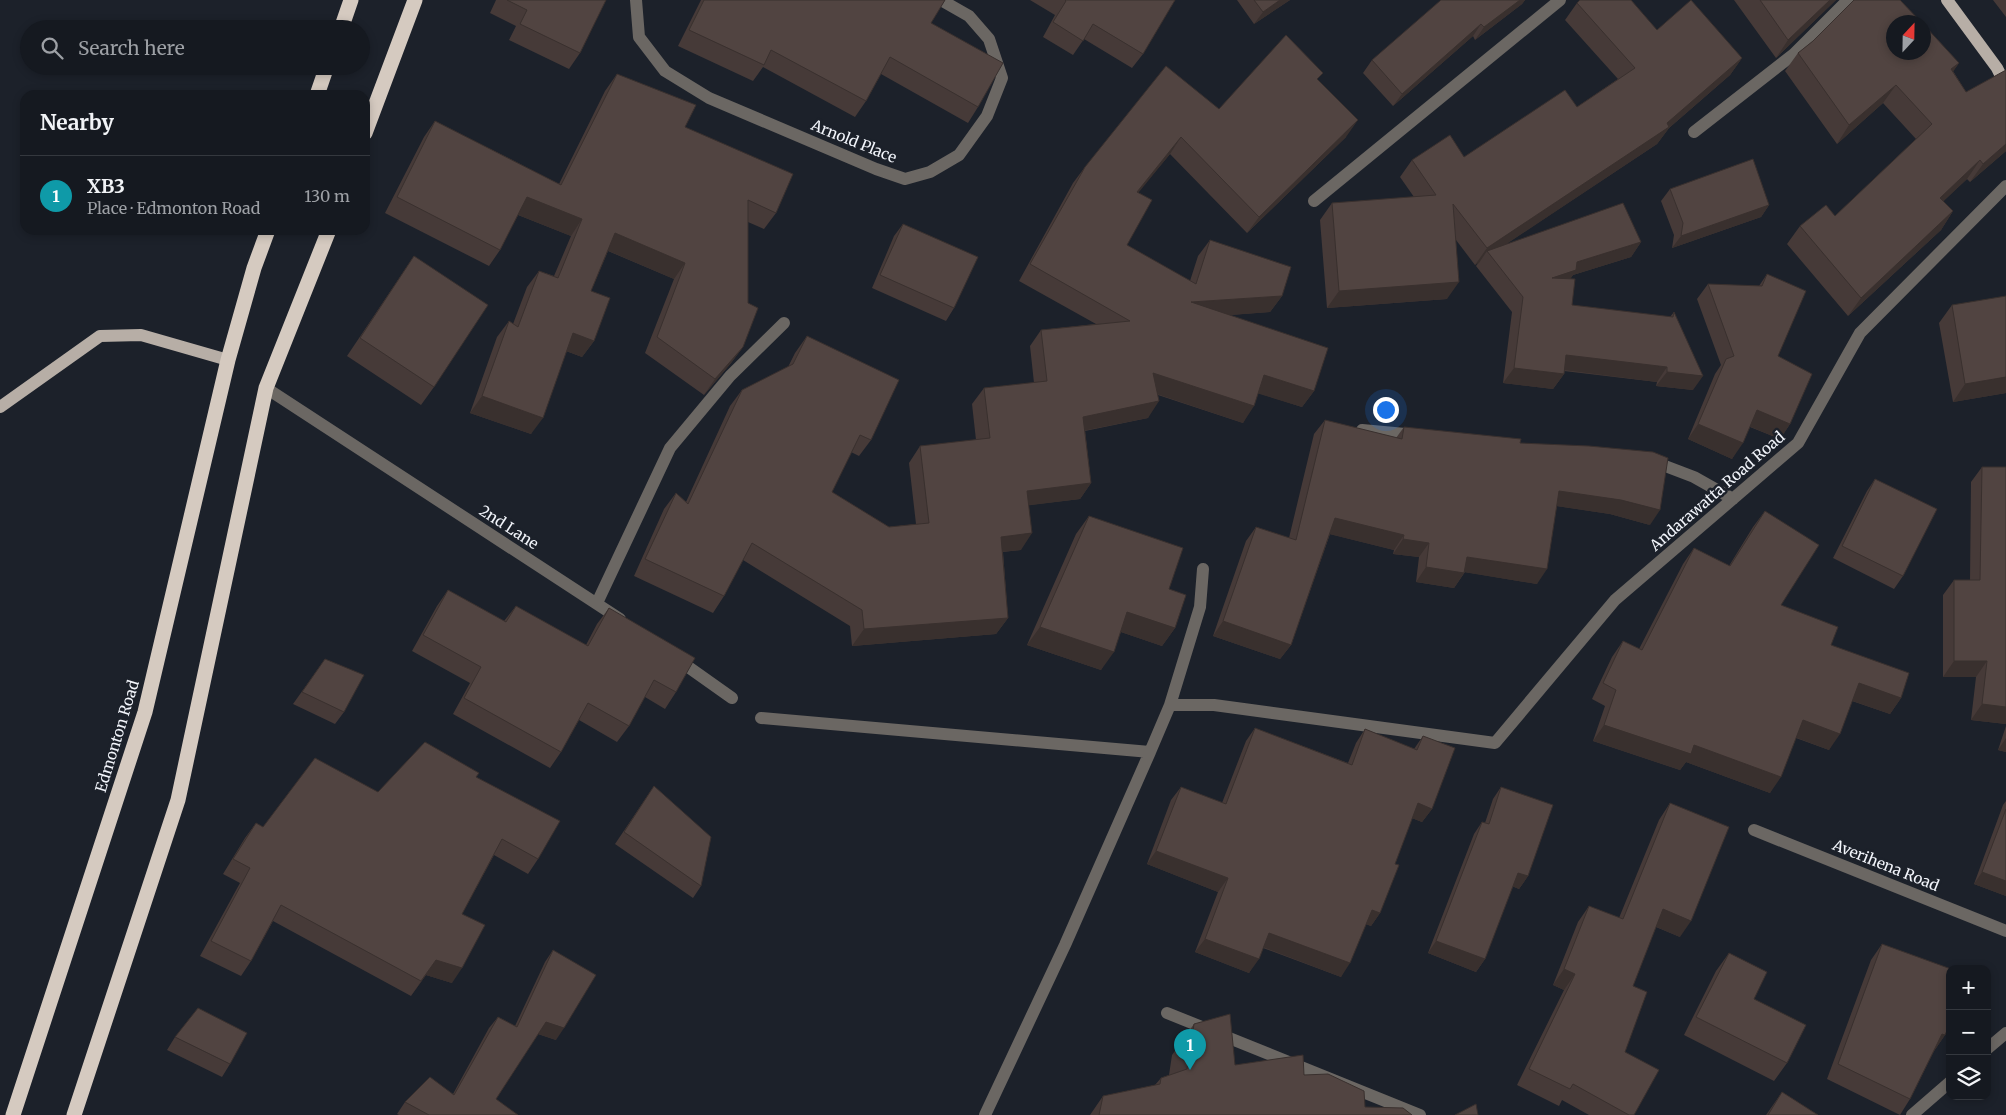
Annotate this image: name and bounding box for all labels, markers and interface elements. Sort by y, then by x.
north arrow [1886,15,1931,60]
search box [20,20,370,75]
icon: search [38,34,66,62]
text: Search here [78,36,185,60]
text: Nearby [40,109,114,136]
street label: Arnold Place [807,115,900,167]
text: XB3 [87,174,125,198]
text: 1 [52,186,60,206]
text: 130 m [304,186,350,206]
text: Place · Edmonton Road [87,198,260,218]
your location [1373,397,1399,423]
street label: Andarawatta Road Road [1645,427,1788,556]
street label: 2nd Lane [476,501,542,553]
street label: Edmonton Road [91,678,143,794]
street label: Averihena Road [1829,835,1942,895]
map controls [1946,965,1991,1100]
button: + [1946,965,1991,1010]
button: − [1946,1010,1991,1055]
pin: 1 [1174,1029,1206,1070]
button: layers [1946,1055,1991,1100]

